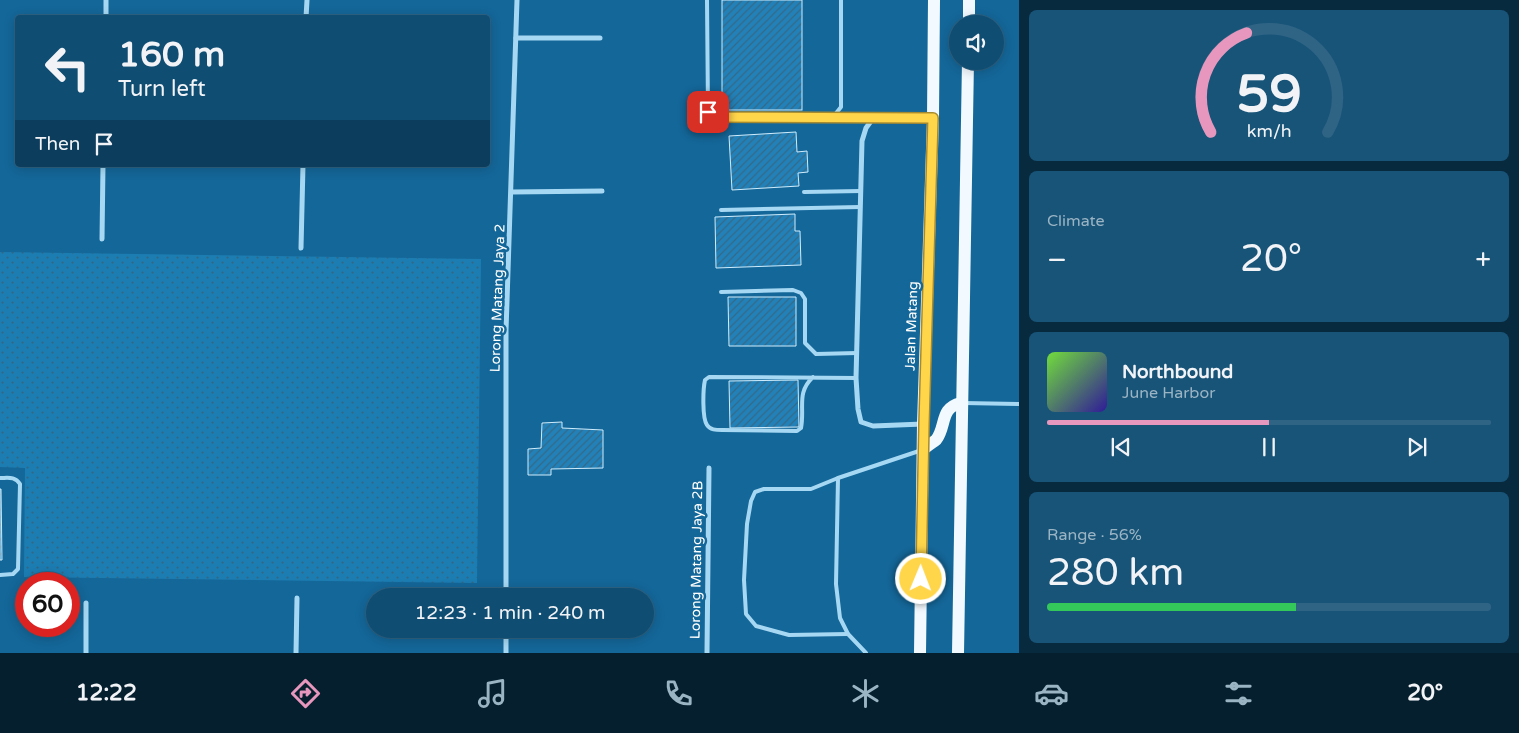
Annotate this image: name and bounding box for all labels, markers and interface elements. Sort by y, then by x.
map controls [949,15,1004,70]
button: sound [949,15,1004,70]
text: 160 m [118,34,225,76]
icon: left [35,35,100,100]
text: 59 [1236,63,1302,126]
text: Turn left [118,76,206,102]
pin [687,91,729,133]
icon: arrive [694,98,722,126]
text: km/h [1247,121,1291,142]
icon: arrive [90,130,118,158]
text: Then [35,133,80,155]
text: Climate [1047,211,1105,231]
street label: Lorong Matang Jaya 2 [486,223,509,373]
text: 20° [1240,236,1302,282]
text: − [1047,243,1067,277]
text: + [1475,243,1491,277]
street label: Jalan Matang [901,281,922,371]
text: Northbound [1122,361,1233,383]
text: June Harbor [1122,383,1215,403]
icon: previous [1107,433,1135,461]
icon: pause [1255,433,1283,461]
icon: next [1403,433,1431,461]
street label: Lorong Matang Jaya 2B [687,481,706,639]
text: Range · 56% [1047,525,1142,545]
text: 280 km [1047,550,1184,596]
position arrow [894,552,946,604]
speed limit sign: 60 [15,572,80,637]
text: 12:23 · 1 min · 240 m [414,602,606,624]
icon: directions [288,676,323,711]
icon: music [475,676,510,711]
icon: phone [661,676,696,711]
icon: climate [848,676,883,711]
icon: car [1034,676,1069,711]
icon: filters [1221,676,1256,711]
text: 12:22 [76,680,137,706]
text: 20° [1407,680,1443,706]

